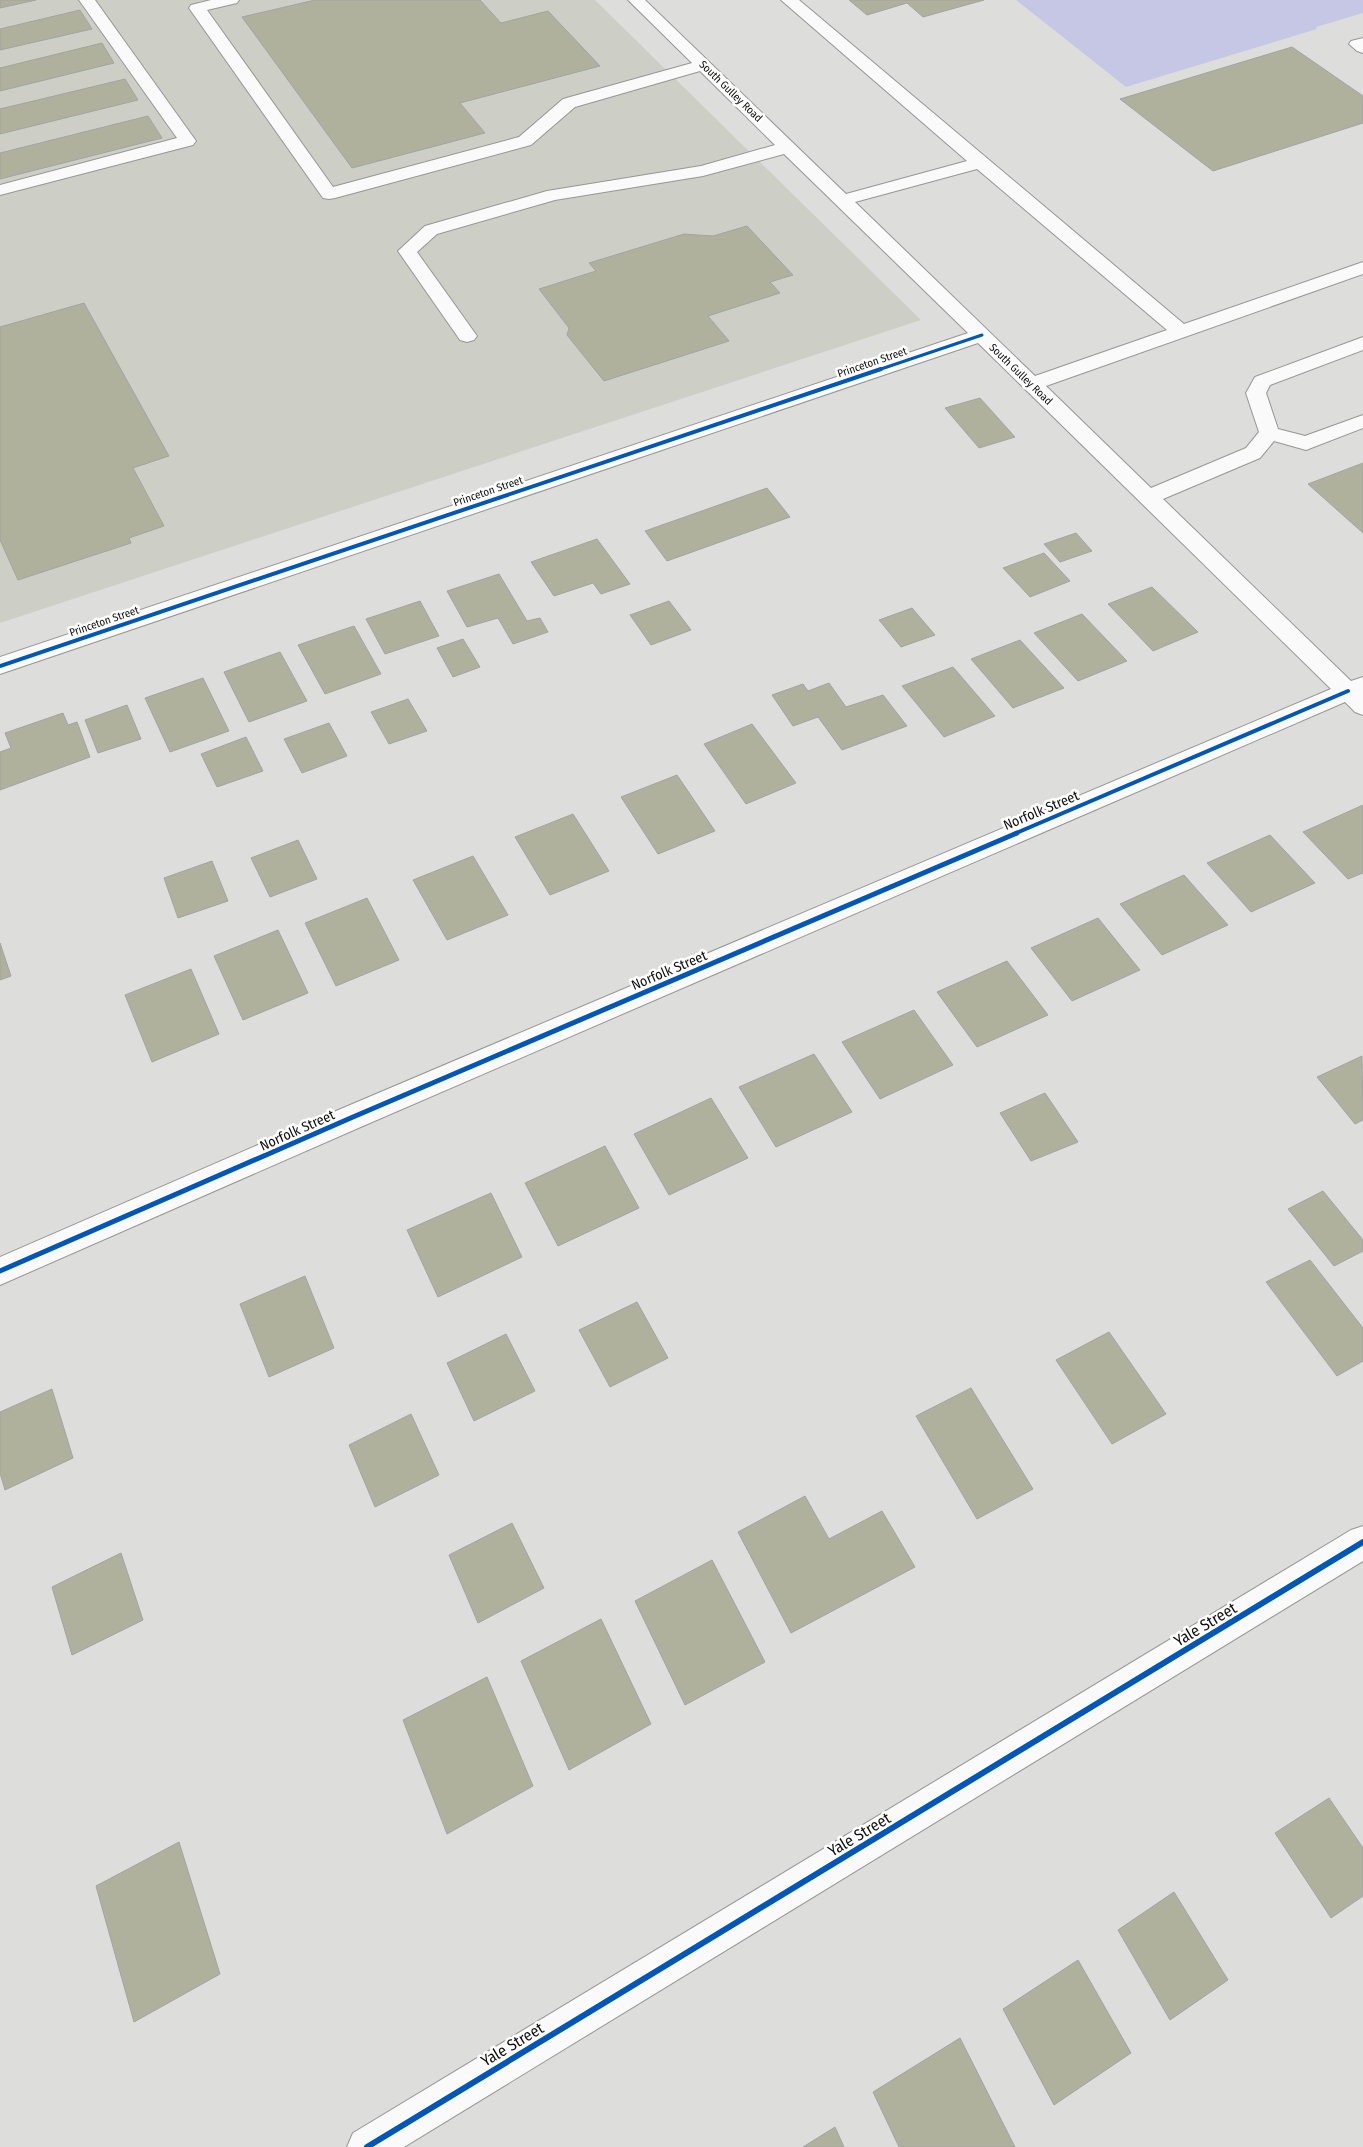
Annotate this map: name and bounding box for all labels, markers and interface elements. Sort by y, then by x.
street label: South Gulley Road [696,58,765,125]
street label: South Gulley Road [986,341,1055,408]
street label: Princeton Street [836,344,909,380]
street label: Princeton Street [452,473,525,509]
street label: Princeton Street [68,603,141,639]
street label: Norfolk Street [1001,787,1082,834]
street label: Norfolk Street [629,947,710,994]
street label: Norfolk Street [257,1106,338,1155]
street label: Yale Street [1171,1598,1241,1650]
street label: Yale Street [825,1808,895,1860]
street label: Yale Street [478,2018,548,2070]

